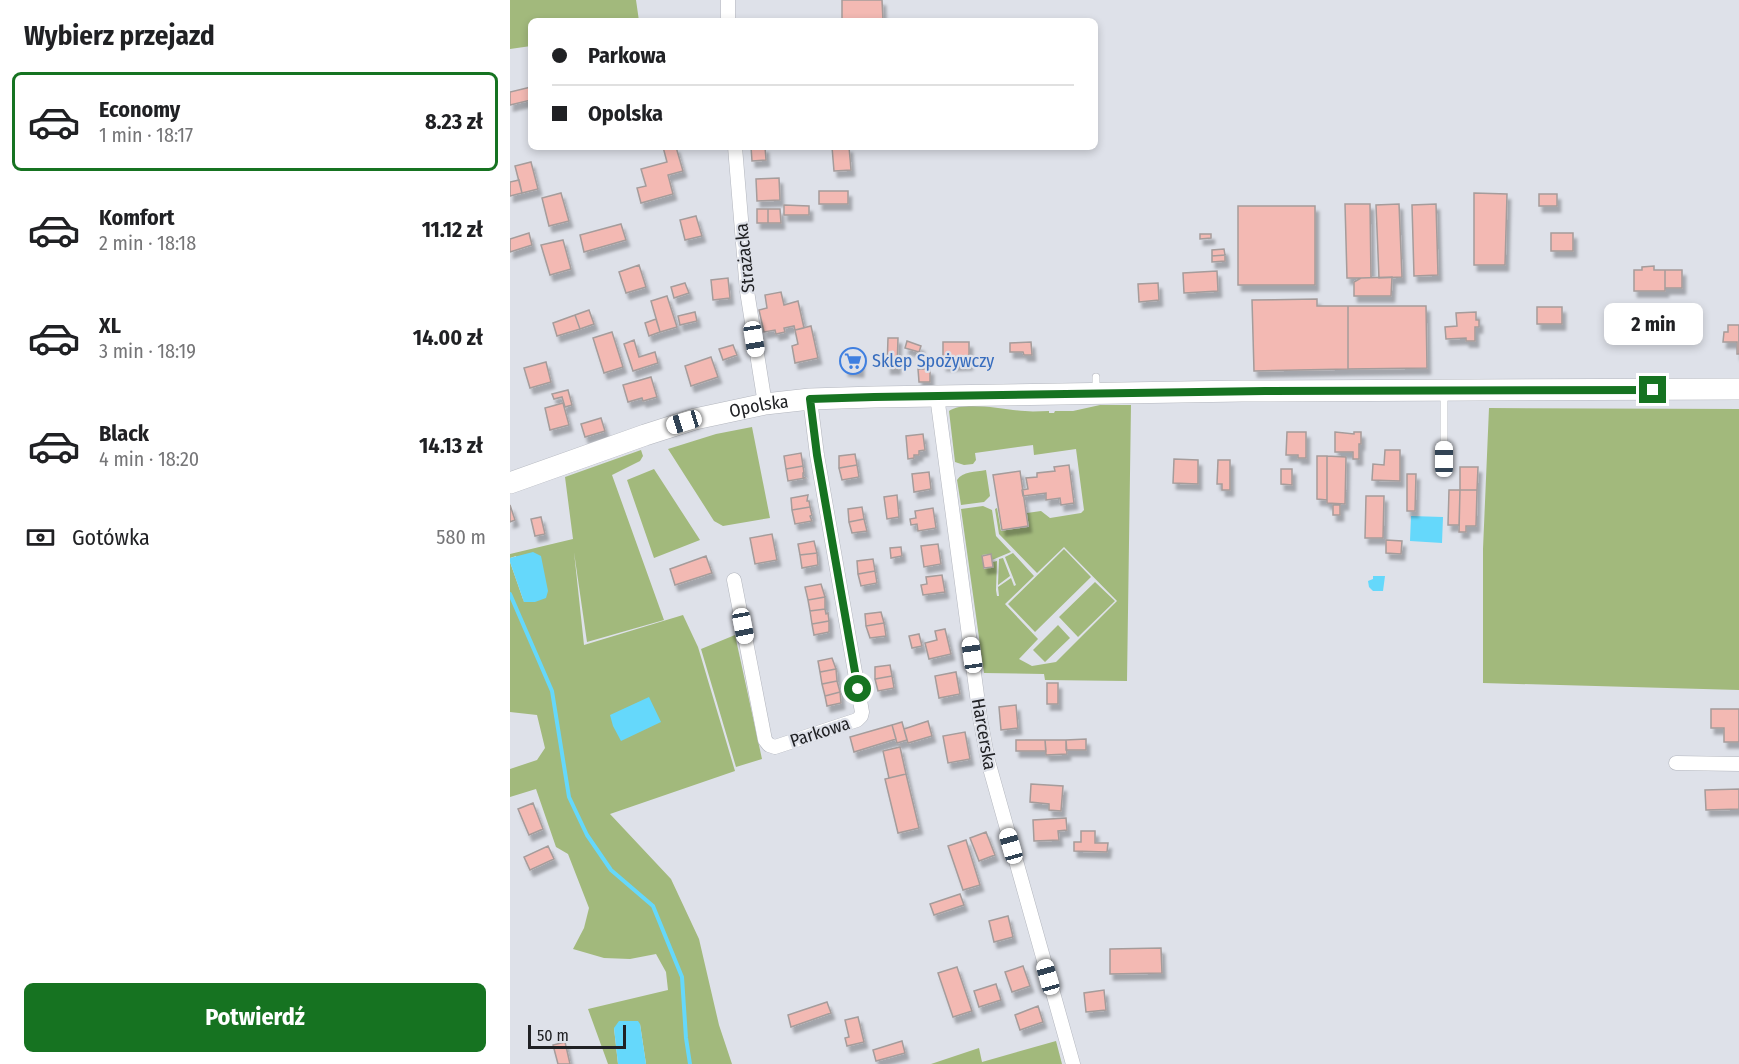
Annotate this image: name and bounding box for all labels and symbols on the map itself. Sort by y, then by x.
street label: Strażacka [730,222,760,294]
callout: 2 min [1604,303,1702,345]
car [742,320,766,358]
supermarket icon: Sklep Spożywczy [838,346,868,376]
place label: Sklep Spożywczy [872,350,994,372]
route end [1639,376,1666,403]
street label: Opolska [727,390,790,422]
car [664,408,704,436]
car [1435,441,1453,477]
car [731,607,755,645]
car [961,636,983,674]
route start [844,675,871,702]
street label: Harcerska [967,696,1001,772]
street label: Parkowa [787,712,853,752]
car [997,826,1025,866]
car [1034,957,1062,997]
scale bar [528,1022,626,1050]

